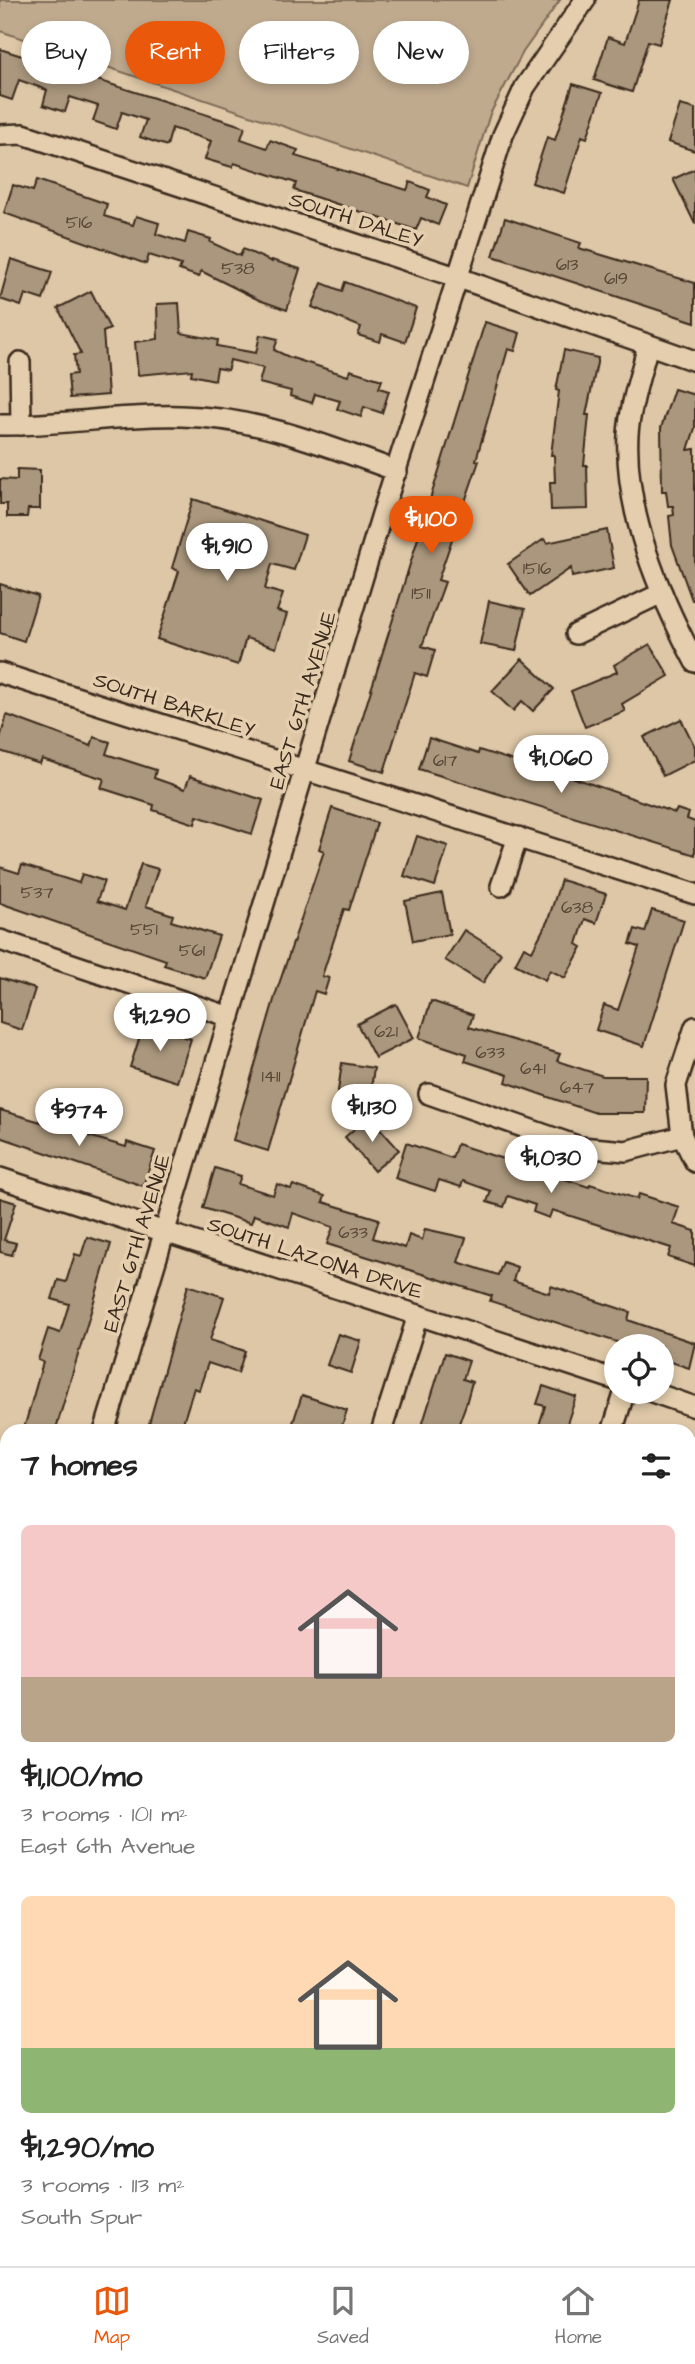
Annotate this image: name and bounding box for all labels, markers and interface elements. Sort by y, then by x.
chip: Buy [21,21,111,84]
chip: Rent [125,21,225,84]
chip: Filters [239,21,359,84]
chip: New [373,21,469,84]
street label: SOUTH DALEY [286,185,426,255]
house number: 516 [66,210,92,235]
house number: 613 [556,252,578,277]
house number: 538 [221,256,255,281]
house number: 619 [604,266,628,291]
pin: $1,100 [374,496,488,556]
text: $1,100 [405,503,457,535]
pin: $1,910 [170,524,284,583]
text: $1,910 [202,530,252,562]
house number: 1516 [523,556,551,581]
house number: 1511 [411,581,431,606]
street label: EAST 6TH AVENUE [262,607,344,793]
street label: SOUTH BARKLEY [90,665,258,745]
pin: $1,060 [504,736,618,795]
text: $1,060 [529,742,593,774]
house number: 617 [433,748,457,773]
house number: 537 [21,880,53,905]
house number: 638 [561,895,593,920]
house number: 551 [130,917,158,942]
house number: 561 [179,938,205,963]
pin: $1,290 [103,993,217,1053]
text: $1,290 [130,1000,190,1032]
house number: 621 [374,1019,398,1044]
house number: 633 [475,1040,505,1065]
house number: 641 [520,1056,546,1081]
house number: 1411 [261,1064,281,1089]
house number: 647 [560,1075,594,1100]
pin: $1,130 [315,1084,429,1144]
pin: $974 [38,1088,120,1148]
text: $1,130 [348,1091,397,1123]
text: $974 [51,1095,107,1127]
pin: $1,030 [494,1136,608,1195]
text: $1,030 [521,1142,581,1174]
street label: EAST 6TH AVENUE [96,1150,178,1336]
street label: SOUTH LAZONA DRIVE [204,1210,427,1307]
house number: 633 [338,1220,368,1245]
map controls [604,1334,674,1404]
button: locate [604,1334,674,1404]
text: 7 homes [21,1445,138,1487]
icon: filters [637,1447,675,1485]
icon: home [285,1571,411,1697]
text: $1,100/mo [21,1756,142,1798]
text: 3 rooms · 101 m² [21,1798,188,1830]
text: East 6th Avenue [21,1830,195,1862]
icon: home [285,1942,411,2068]
text: $1,290/mo [21,2127,154,2169]
text: 3 rooms · 113 m² [21,2169,185,2201]
text: South Spur [21,2201,142,2233]
tab: Map [93,2282,131,2351]
tab: Saved [317,2282,369,2351]
tab: Home [555,2282,602,2351]

